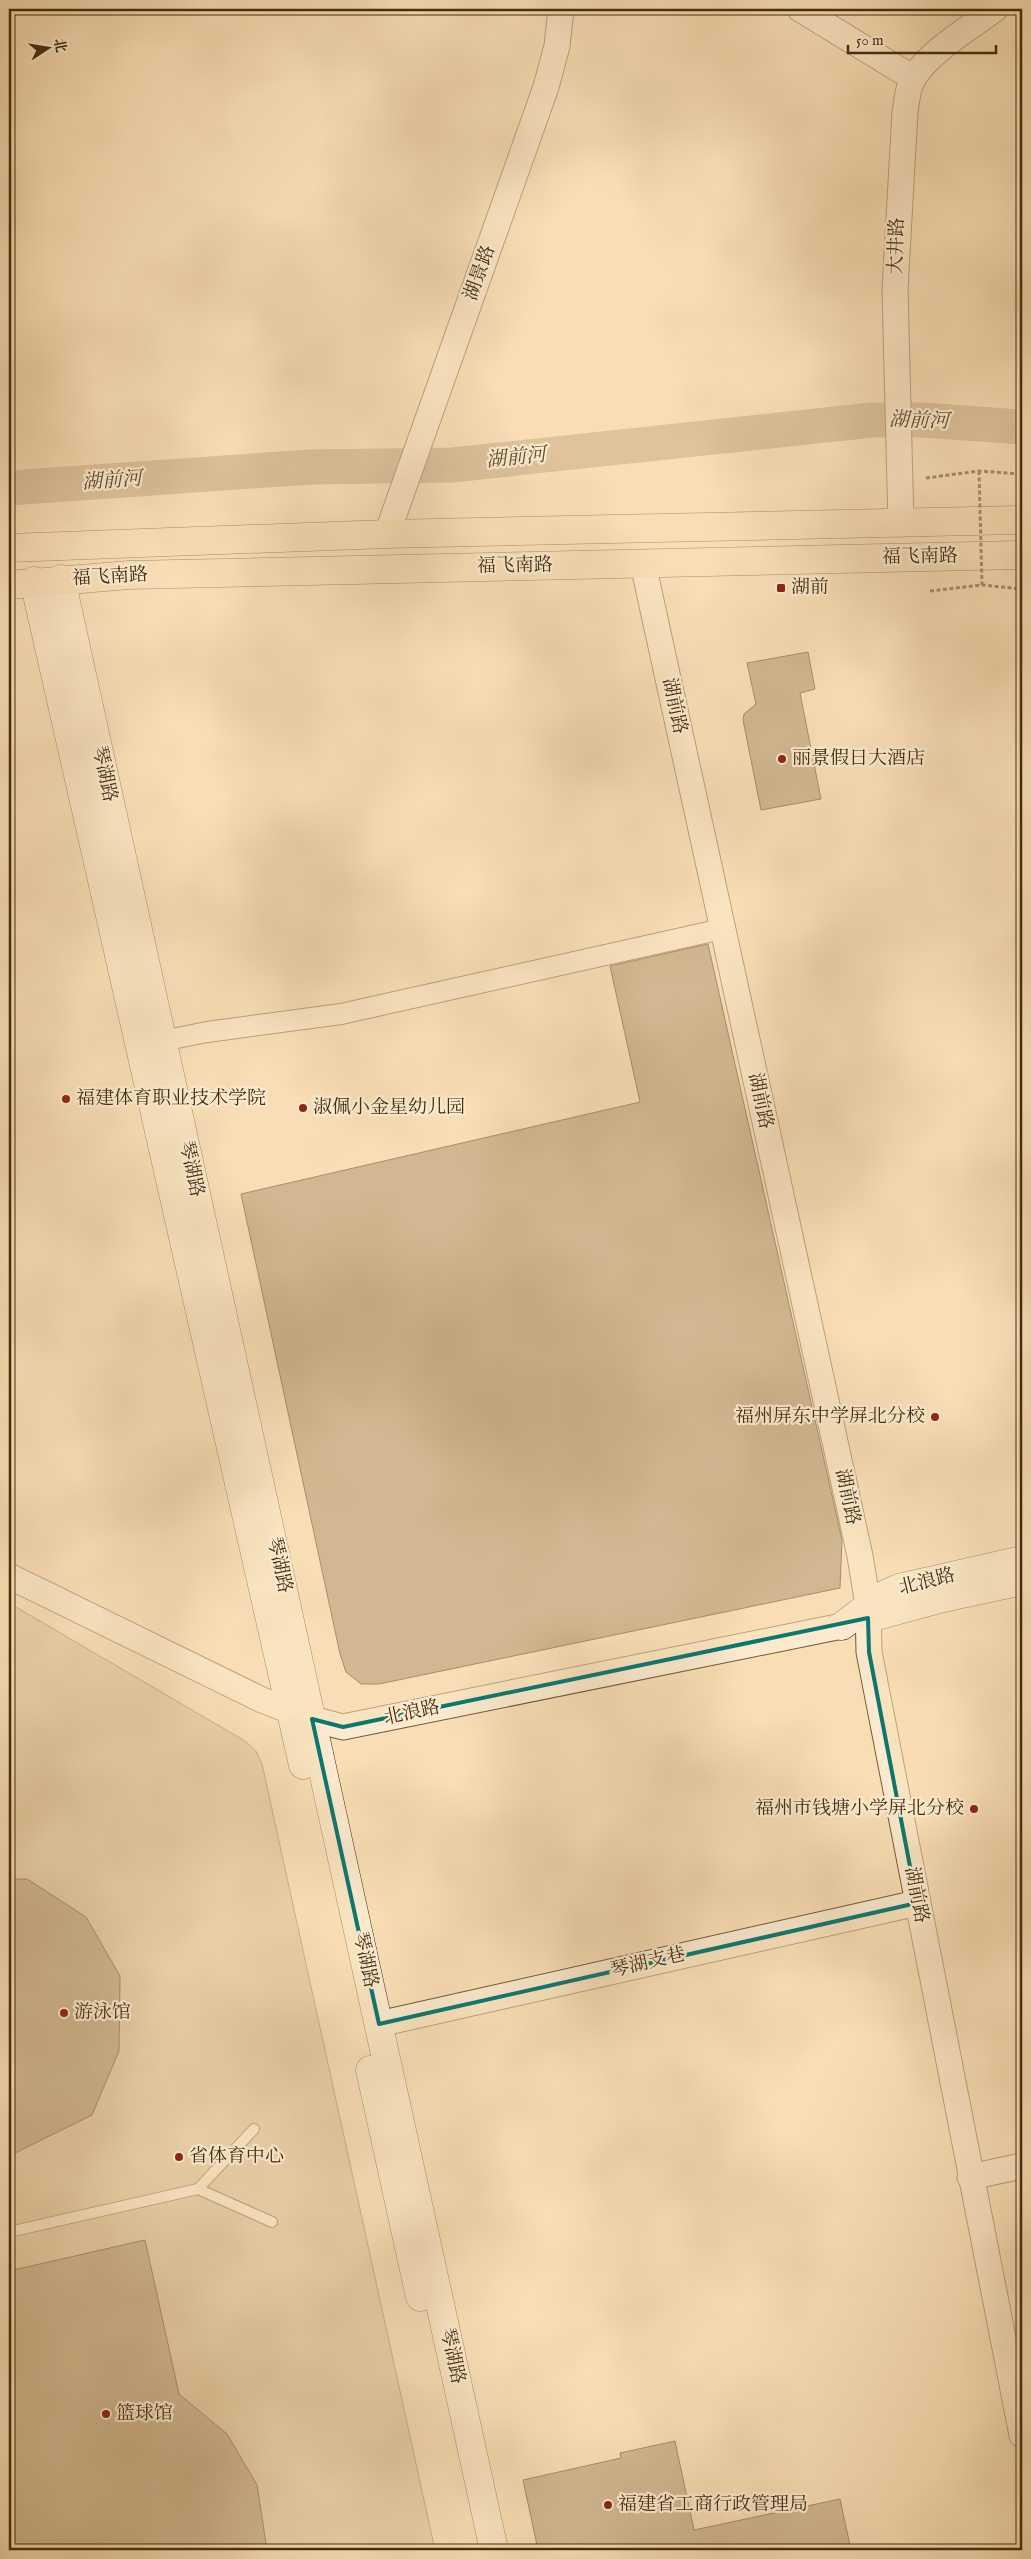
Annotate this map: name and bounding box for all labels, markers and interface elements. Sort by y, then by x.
north arrow [22,22,72,72]
scale bar [848,22,996,54]
text: 50 m [856,31,884,50]
text: 北 [49,37,70,54]
street label: 大井路 [884,217,910,275]
street label: 湖景路 [459,242,501,304]
water label: 湖前河 [889,407,952,435]
water label: 湖前河 [485,442,550,474]
water label: 湖前河 [81,466,146,496]
street label: 福飞南路 [882,544,958,570]
street label: 福飞南路 [477,553,553,579]
street label: 福飞南路 [71,563,149,591]
place label: 湖前 [791,576,829,600]
marker: 湖前 [775,582,787,594]
street label: 湖前路 [656,676,692,736]
street label: 琴湖路 [86,744,122,804]
place label: 丽景假日大酒店 [792,747,925,771]
marker: 丽景假日大酒店 [776,753,788,765]
street label: 湖前路 [742,1071,778,1131]
place label: 福建体育职业技术学院 [76,1087,266,1111]
marker: 福建体育职业技术学院 [60,1093,72,1105]
place label: 淑佩小金星幼儿园 [313,1096,465,1120]
marker: 淑佩小金星幼儿园 [297,1102,309,1114]
street label: 琴湖路 [173,1139,209,1199]
place label: 福州屏东中学屏北分校 [735,1405,925,1429]
marker: 福州屏东中学屏北分校 [929,1411,941,1423]
street label: 湖前路 [829,1467,865,1527]
street label: 琴湖路 [261,1535,297,1595]
street label: 北浪路 [896,1563,958,1601]
street label: 北浪路 [382,1695,442,1731]
place label: 福州市钱塘小学屏北分校 [755,1797,964,1821]
marker: 福州市钱塘小学屏北分校 [968,1803,980,1815]
street label: 湖前路 [899,1865,933,1925]
street label: 琴湖路 [347,1930,383,1990]
street label: 琴湖支巷 [608,1943,688,1983]
place label: 游泳馆 [74,2001,131,2025]
marker: 游泳馆 [58,2007,70,2019]
place label: 省体育中心 [189,2145,284,2169]
marker: 省体育中心 [173,2151,185,2163]
street label: 琴湖路 [434,2326,470,2386]
place label: 篮球馆 [116,2402,173,2426]
marker: 篮球馆 [100,2408,112,2420]
place label: 福建省工商行政管理局 [618,2493,808,2517]
marker: 福建省工商行政管理局 [602,2499,614,2511]

